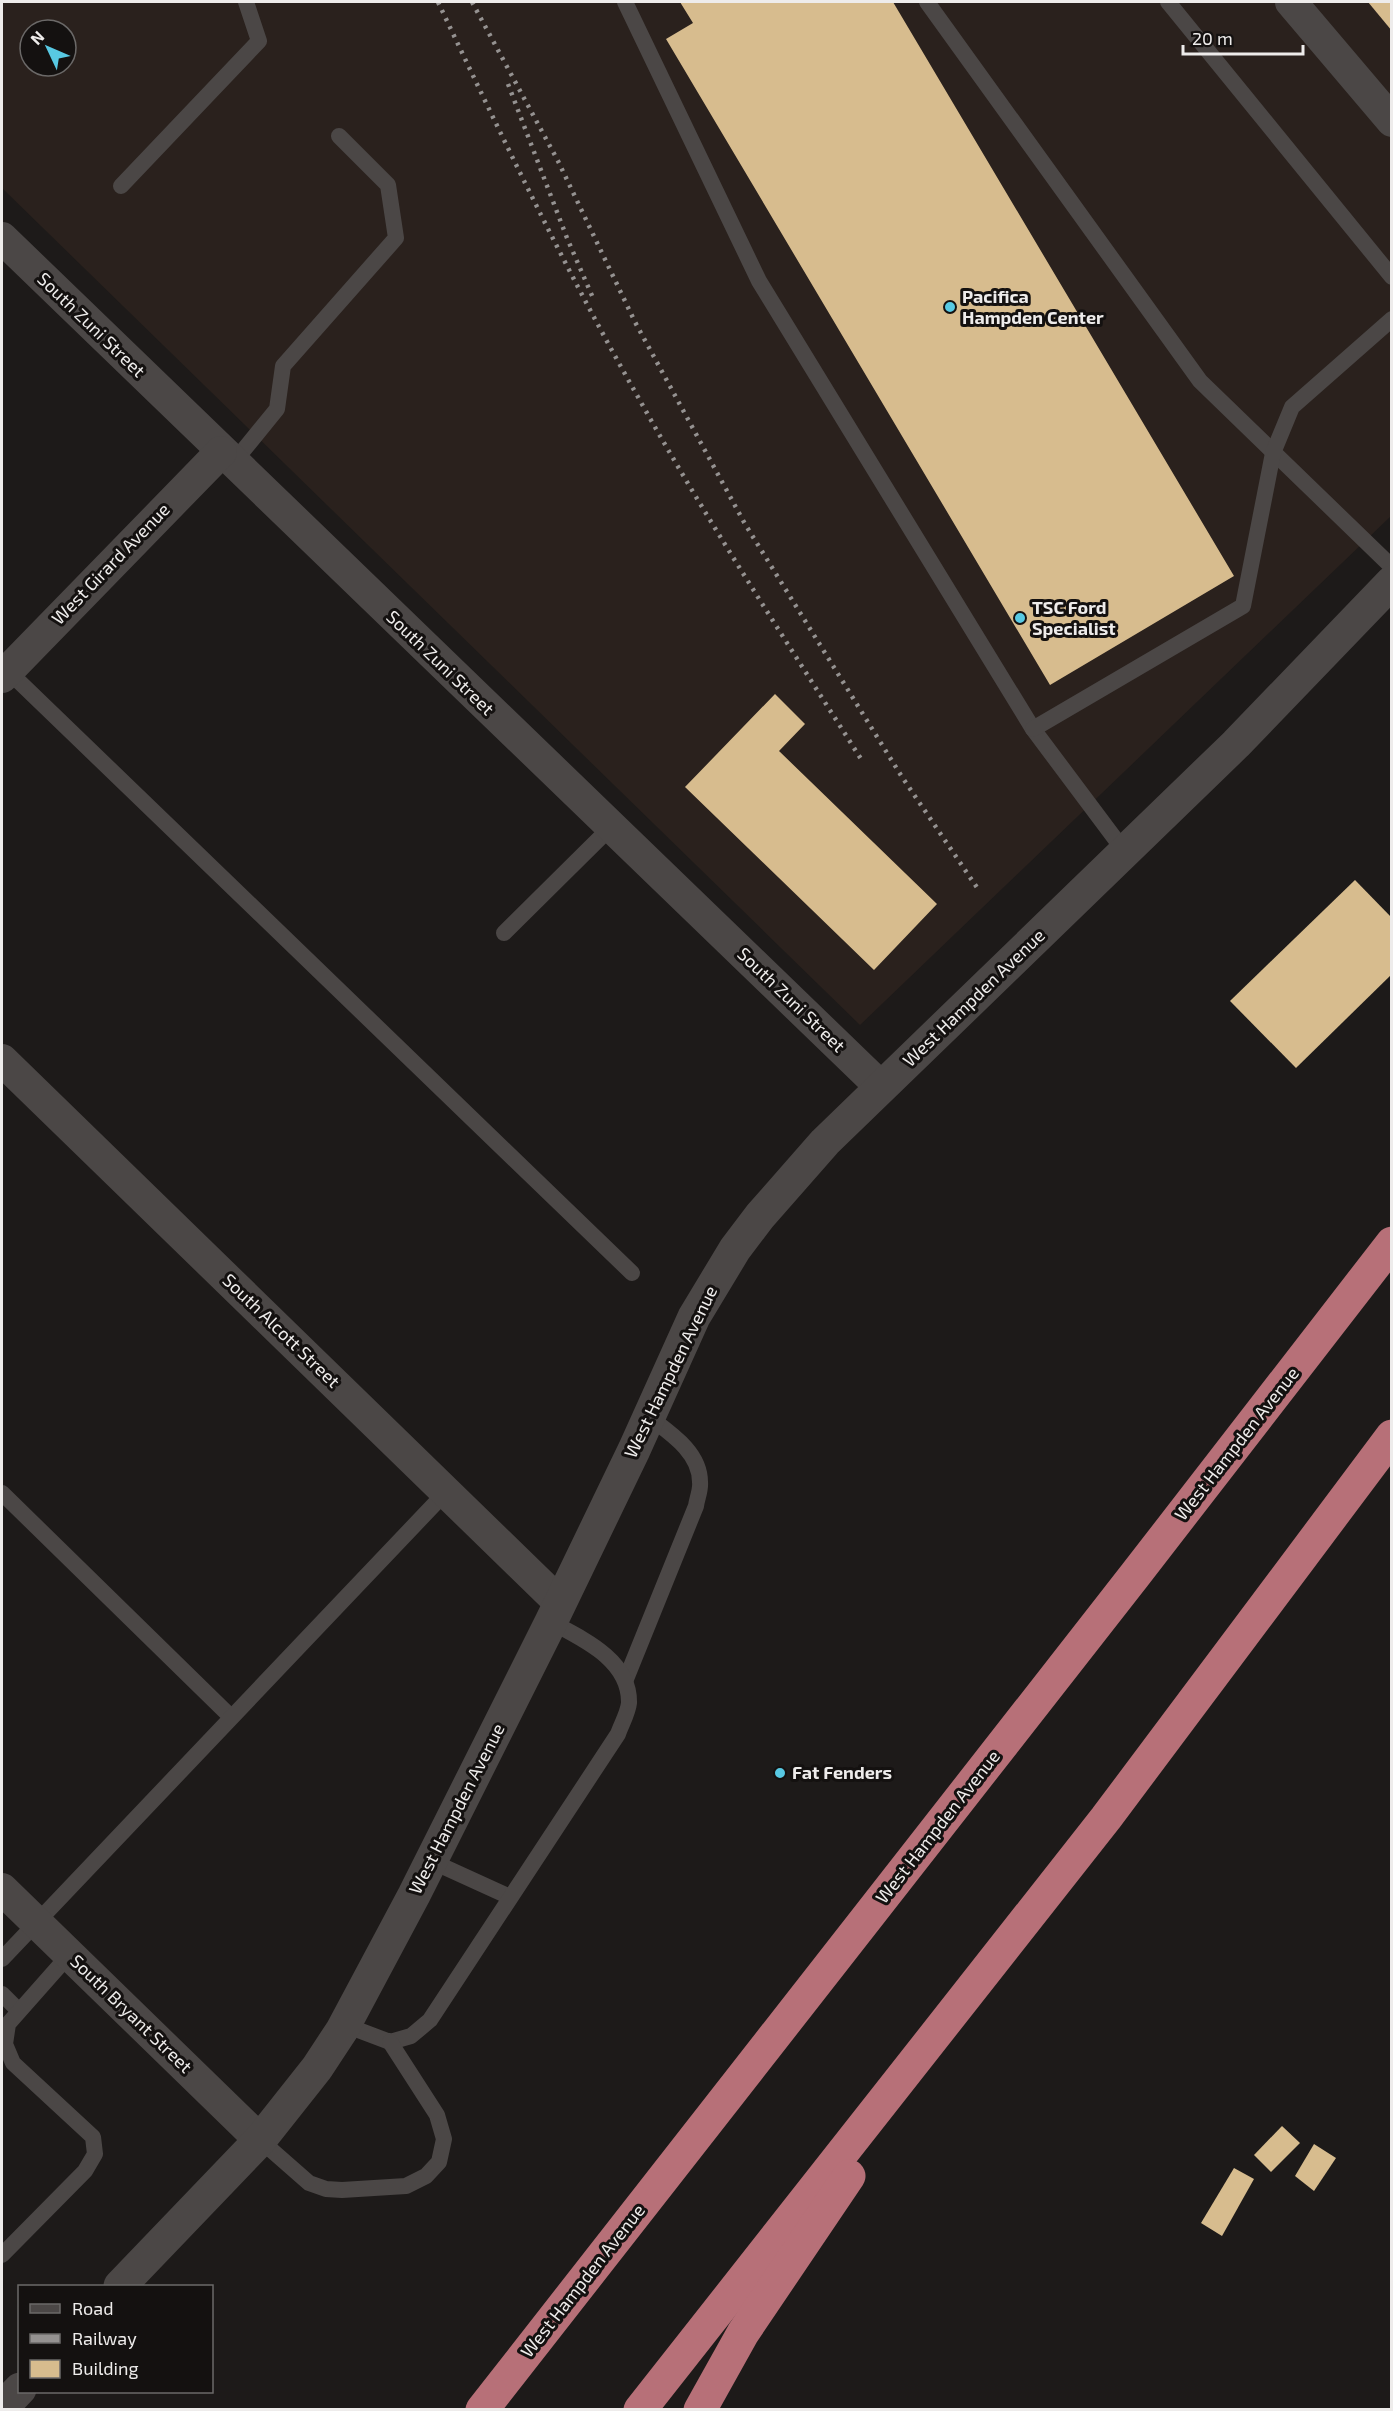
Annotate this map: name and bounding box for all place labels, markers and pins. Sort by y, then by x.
place label: Pacifica Hampden Center [962,285,1104,328]
marker: Pacifica Hampden Center [943,300,957,314]
place label: TSC Ford Specialist [1032,596,1116,639]
marker: TSC Ford Specialist [1013,611,1027,625]
place label: Fat Fenders [792,1761,892,1783]
marker: Fat Fenders [773,1766,787,1780]

